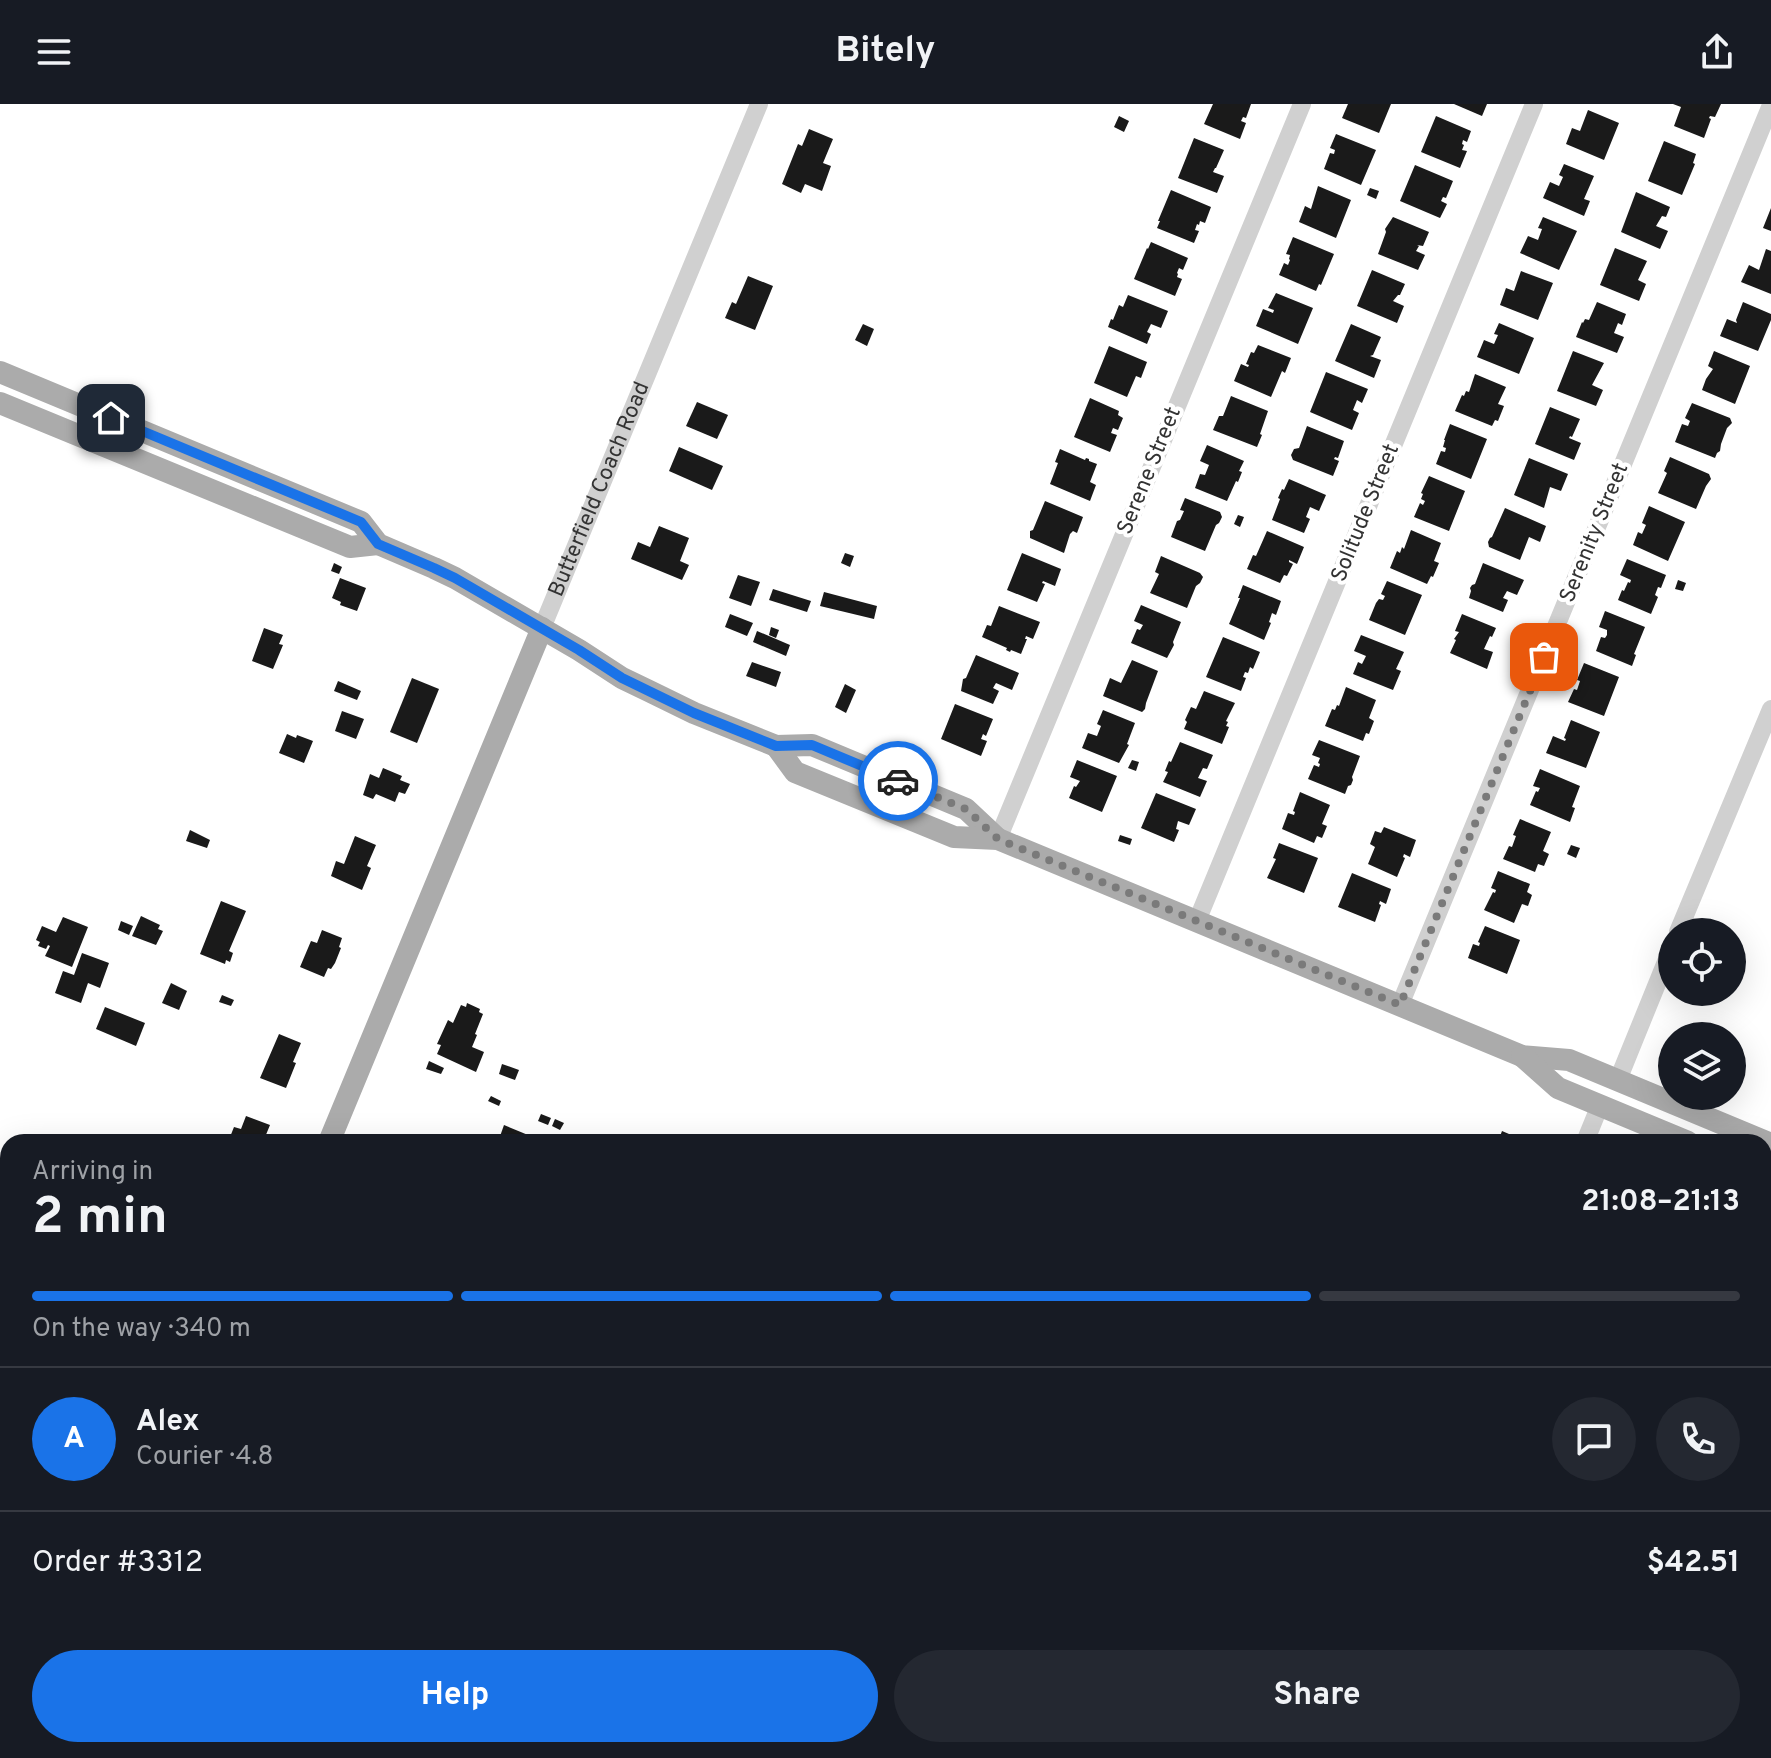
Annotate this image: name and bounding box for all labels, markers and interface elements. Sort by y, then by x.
text: Bitely [836,29,935,75]
icon: menu [32,30,76,74]
icon: share [1695,30,1739,74]
street label: Butterfield Coach Road [543,378,656,601]
pin [77,384,145,452]
icon: home [89,396,133,440]
street label: Serene Street [1112,403,1188,539]
street label: Solitude Street [1326,440,1406,586]
street label: Serenity Street [1555,459,1635,607]
pin [1510,623,1578,691]
icon: bag [1522,635,1566,679]
courier [858,741,938,821]
icon: car [876,759,920,803]
map controls [1658,918,1746,1110]
button: locate [1658,918,1746,1006]
button: layers [1658,1022,1746,1110]
text: Arriving in [32,1156,153,1189]
text: 21:08–21:13 [1581,1184,1740,1221]
text: 2 min [32,1186,168,1252]
text: On the way · 340 m [32,1313,251,1346]
button: chat [1552,1397,1636,1481]
button: phone [1656,1397,1740,1481]
text: Alex [136,1404,200,1441]
text: A [63,1421,85,1458]
text: Courier · 4.8 [136,1441,273,1474]
text: Order #3312 [32,1545,203,1582]
text: $42.51 [1647,1545,1740,1582]
button: Help [32,1650,878,1742]
button: Share [894,1650,1740,1742]

